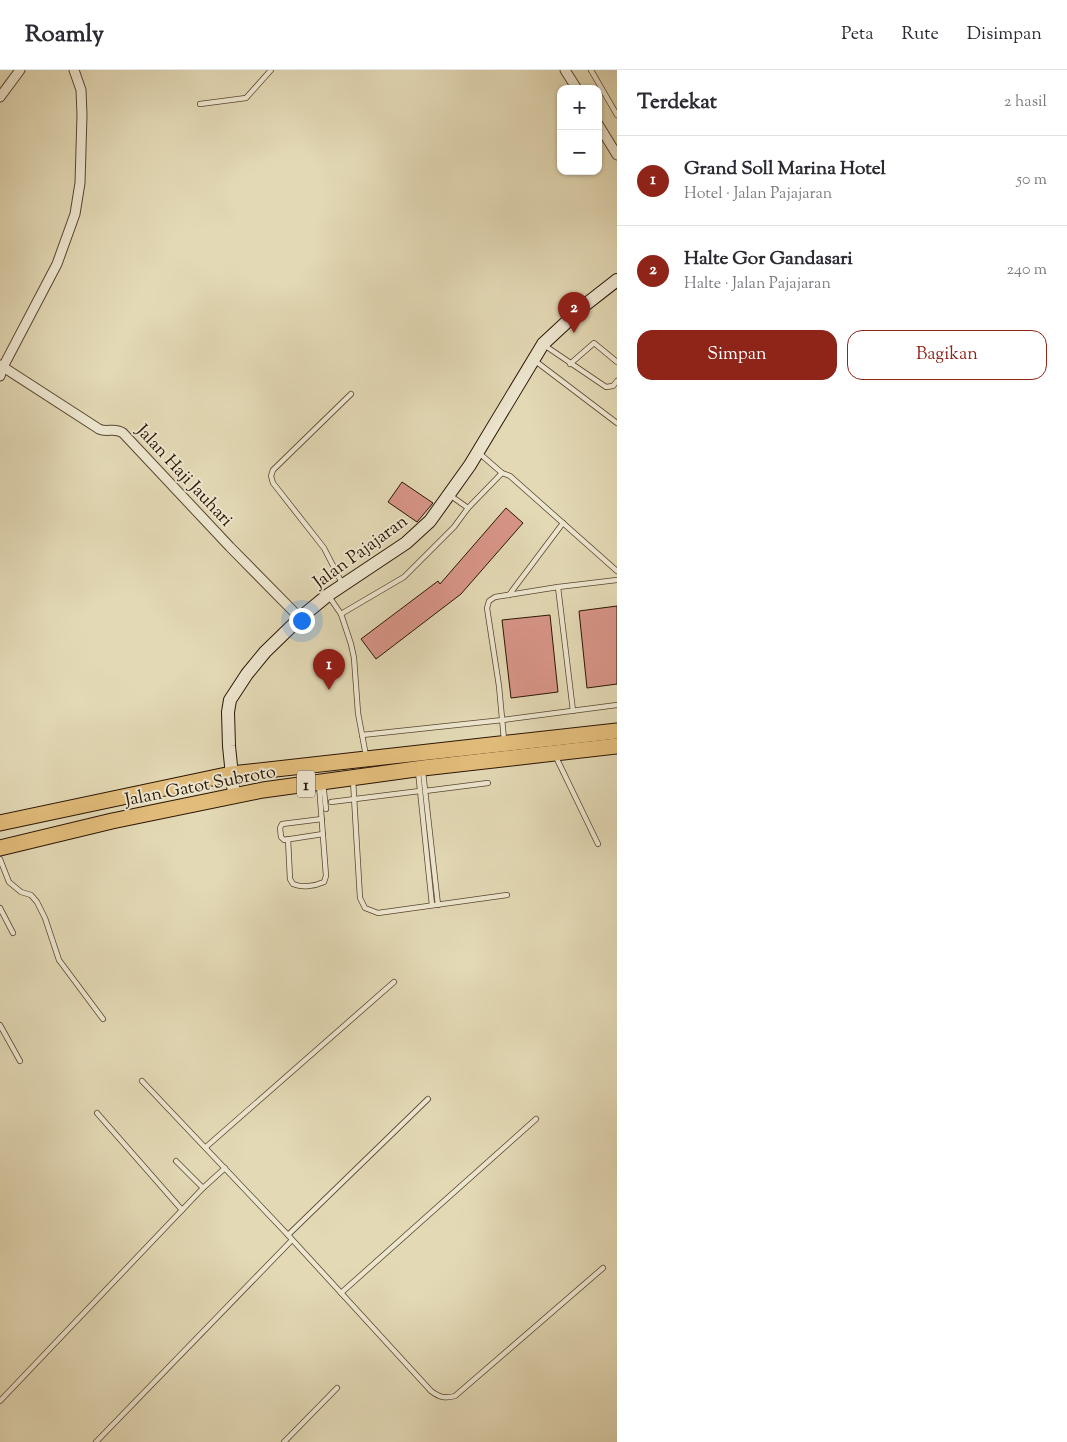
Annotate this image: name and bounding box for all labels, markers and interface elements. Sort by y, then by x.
text: Roamly [25,18,104,52]
text: Peta [841,22,873,48]
text: Rute [901,22,939,48]
text: Disimpan [967,22,1042,48]
map controls [557,85,602,175]
button: + [557,85,602,130]
text: Terdekat [637,88,717,118]
text: 2 hasil [1004,91,1047,114]
button: − [557,130,602,175]
text: Grand Soll Marina Hotel [684,156,886,183]
text: 1 [650,169,656,192]
text: 50 m [1016,169,1047,192]
text: Hotel · Jalan Pajajaran [684,183,832,206]
text: Halte Gor Gandasari [684,246,853,273]
text: 2 [649,259,657,282]
text: 240 m [1006,259,1047,282]
text: Halte · Jalan Pajajaran [684,273,831,296]
pin: 2 [558,292,590,333]
button: Simpan [637,330,837,380]
button: Bagikan [847,330,1047,380]
street label: Jalan Haji Jauhari [128,419,238,533]
street label: Jalan Pajajaran [308,509,414,596]
your location [289,608,315,634]
pin: 1 [313,649,345,690]
street label: Jalan Gatot Subroto [122,760,278,815]
road number: 1 [297,771,315,798]

